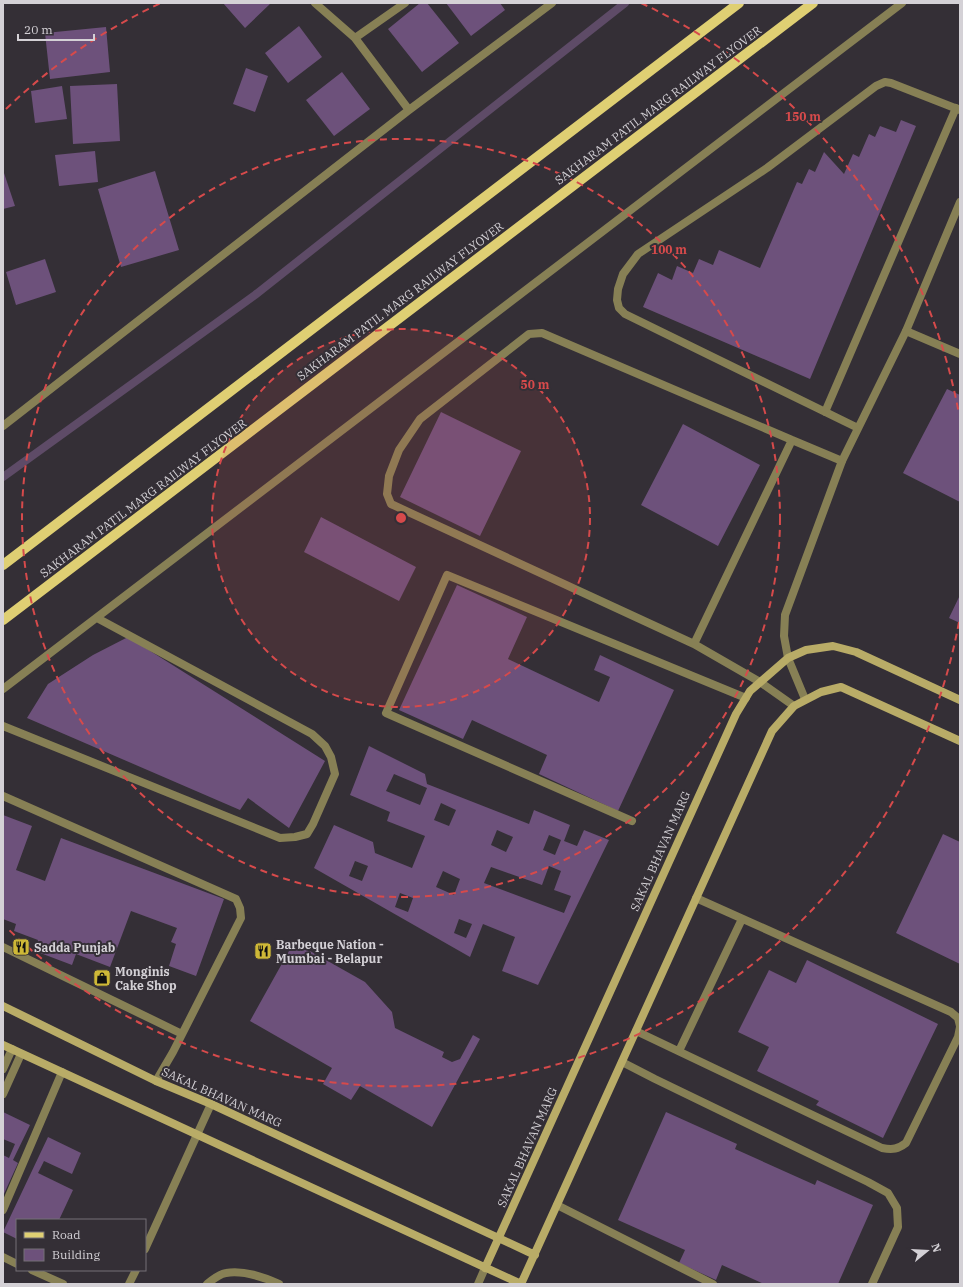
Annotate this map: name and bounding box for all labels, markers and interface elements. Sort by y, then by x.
scale bar [18,16,94,42]
text: 20 m [24,22,53,37]
street label: SAKHARAM PATIL MARG RAILWAY FLYOVER [552,22,764,188]
text: 150 m [785,109,821,124]
street label: SAKHARAM PATIL MARG RAILWAY FLYOVER [294,218,506,384]
text: 100 m [651,242,687,257]
text: 50 m [521,377,550,392]
street label: SAKHARAM PATIL MARG RAILWAY FLYOVER [37,415,249,581]
centre of rings [394,511,408,525]
street label: SAKAL BHAVAN MARG [627,788,693,913]
restaurant icon: Sadda Punjab [11,937,31,957]
place label: Barbeque Nation - Mumbai - Belapur [276,937,384,966]
place label: Sadda Punjab [34,940,116,955]
restaurant icon: Barbeque Nation - Mumbai - Belapur [253,941,273,961]
place label: Monginis Cake Shop [115,964,177,993]
shop icon: Monginis Cake Shop [92,968,112,988]
street label: SAKAL BHAVAN MARG [160,1064,285,1130]
street label: SAKAL BHAVAN MARG [494,1084,560,1209]
legend [16,1219,146,1271]
text: Road [52,1227,81,1242]
north arrow [907,1231,947,1271]
text: N [929,1242,945,1254]
text: Building [52,1247,100,1262]

